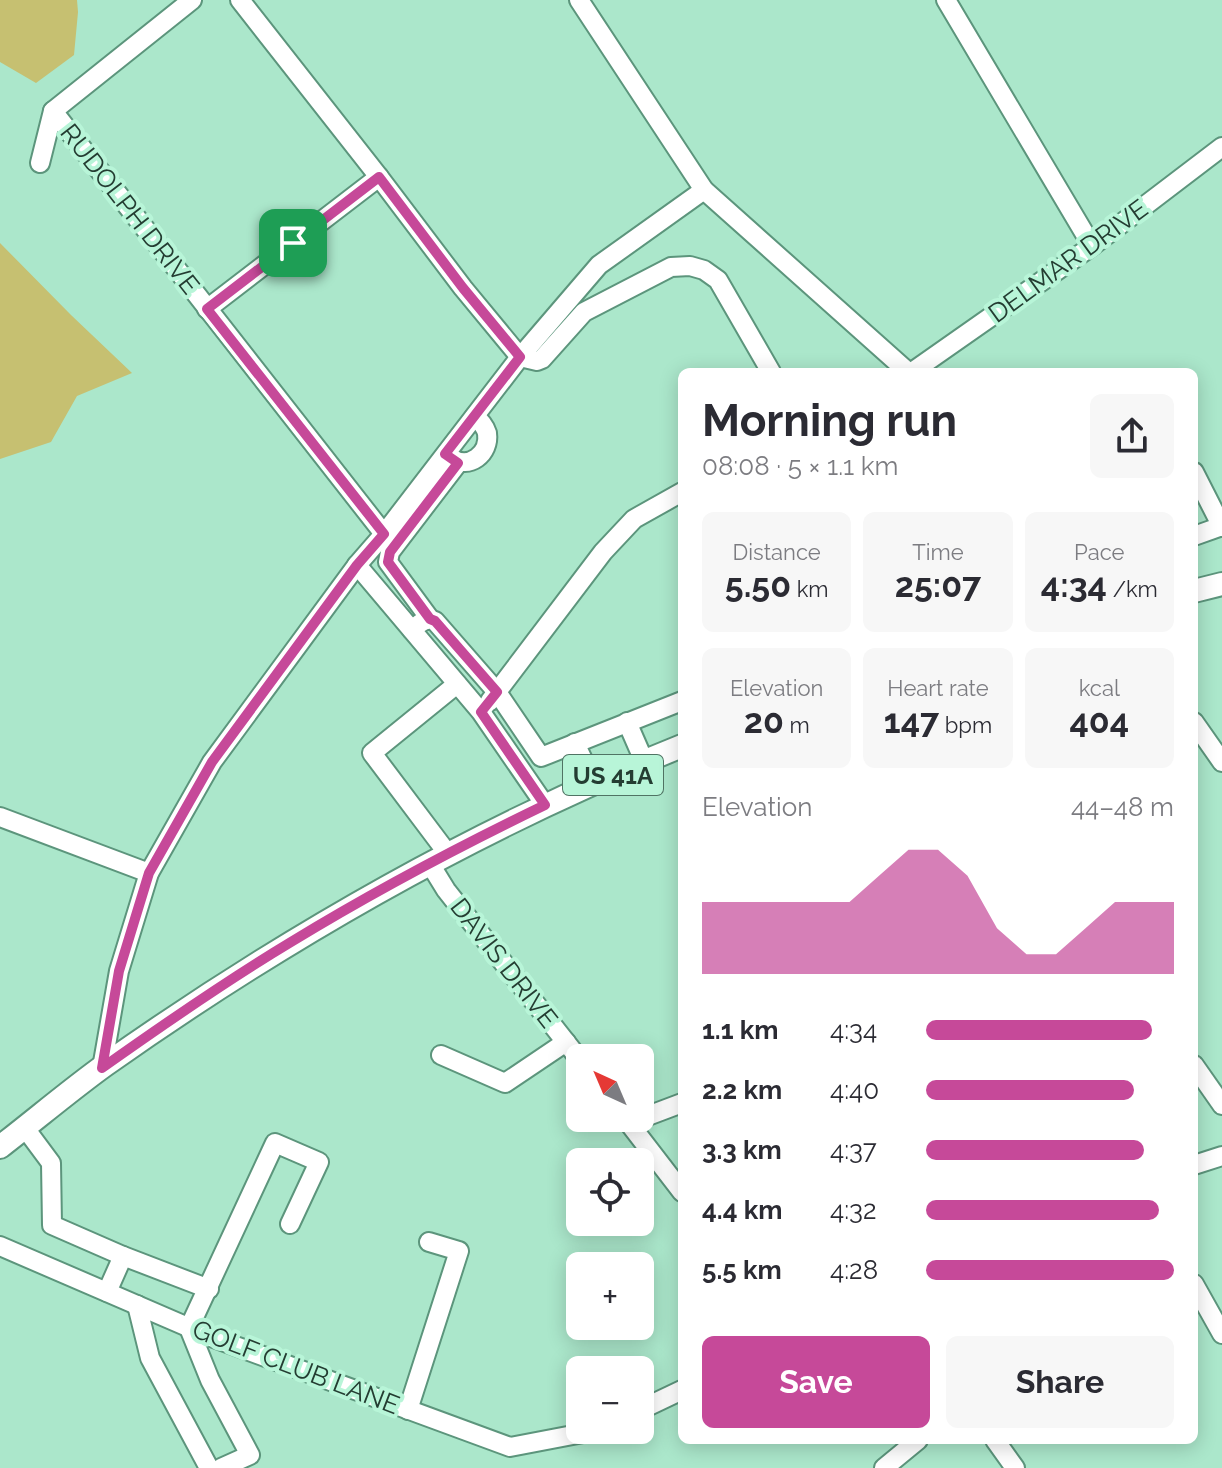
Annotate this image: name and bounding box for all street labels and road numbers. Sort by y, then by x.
street label: RUDOLPH DRIVE [54,118,206,300]
street label: DELMAR DRIVE [983,193,1153,329]
road number: US 41A [563,755,663,795]
street label: DAVIS DRIVE [444,892,564,1034]
street label: GOLF CLUB LANE [188,1314,404,1420]

